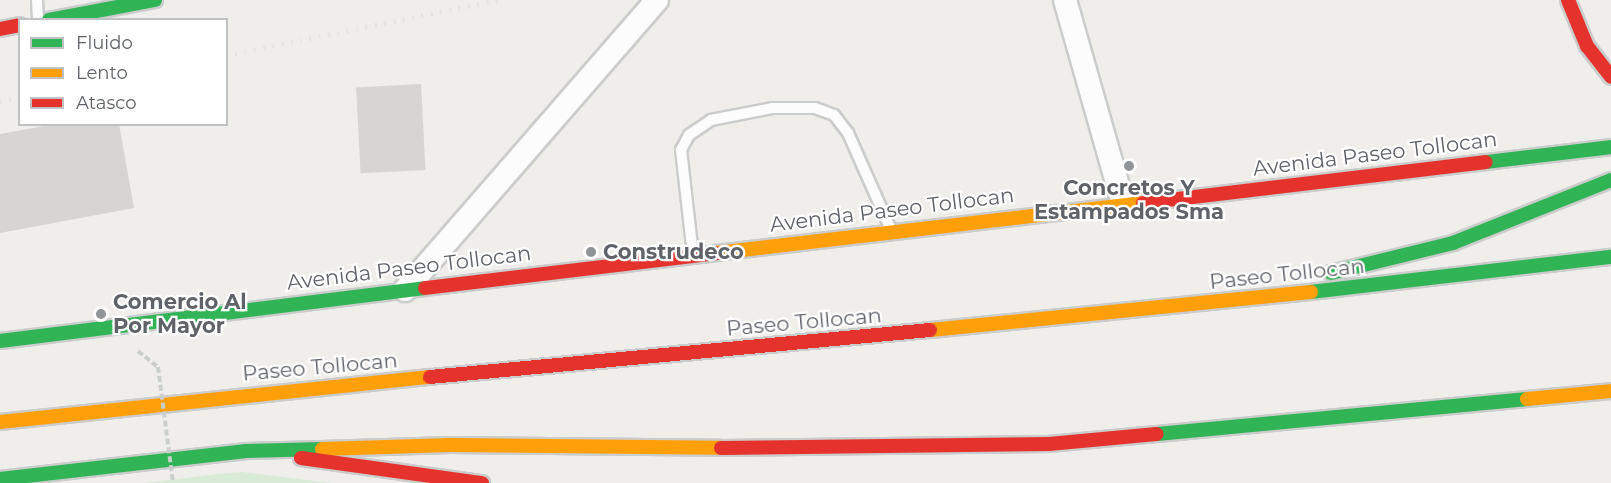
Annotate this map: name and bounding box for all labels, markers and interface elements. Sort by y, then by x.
legend [18,18,228,126]
text: Fluido [76,32,133,54]
text: Lento [76,62,128,84]
text: Atasco [76,92,136,114]
street label: Avenida Paseo Tollocan [1251,127,1499,181]
marker: Concretos Y Estampados Sma [1122,159,1136,173]
place label: Concretos Y Estampados Sma [1034,175,1224,225]
street label: Avenida Paseo Tollocan [768,183,1016,237]
place label: Construdeco [603,239,744,265]
street label: Avenida Paseo Tollocan [285,241,533,295]
marker: Construdeco [584,245,598,259]
street label: Paseo Tollocan [1208,253,1366,295]
place label: Comercio Al Por Mayor [113,289,247,339]
street label: Paseo Tollocan [725,303,883,341]
marker: Comercio Al Por Mayor [94,307,108,321]
street label: Paseo Tollocan [241,348,399,386]

